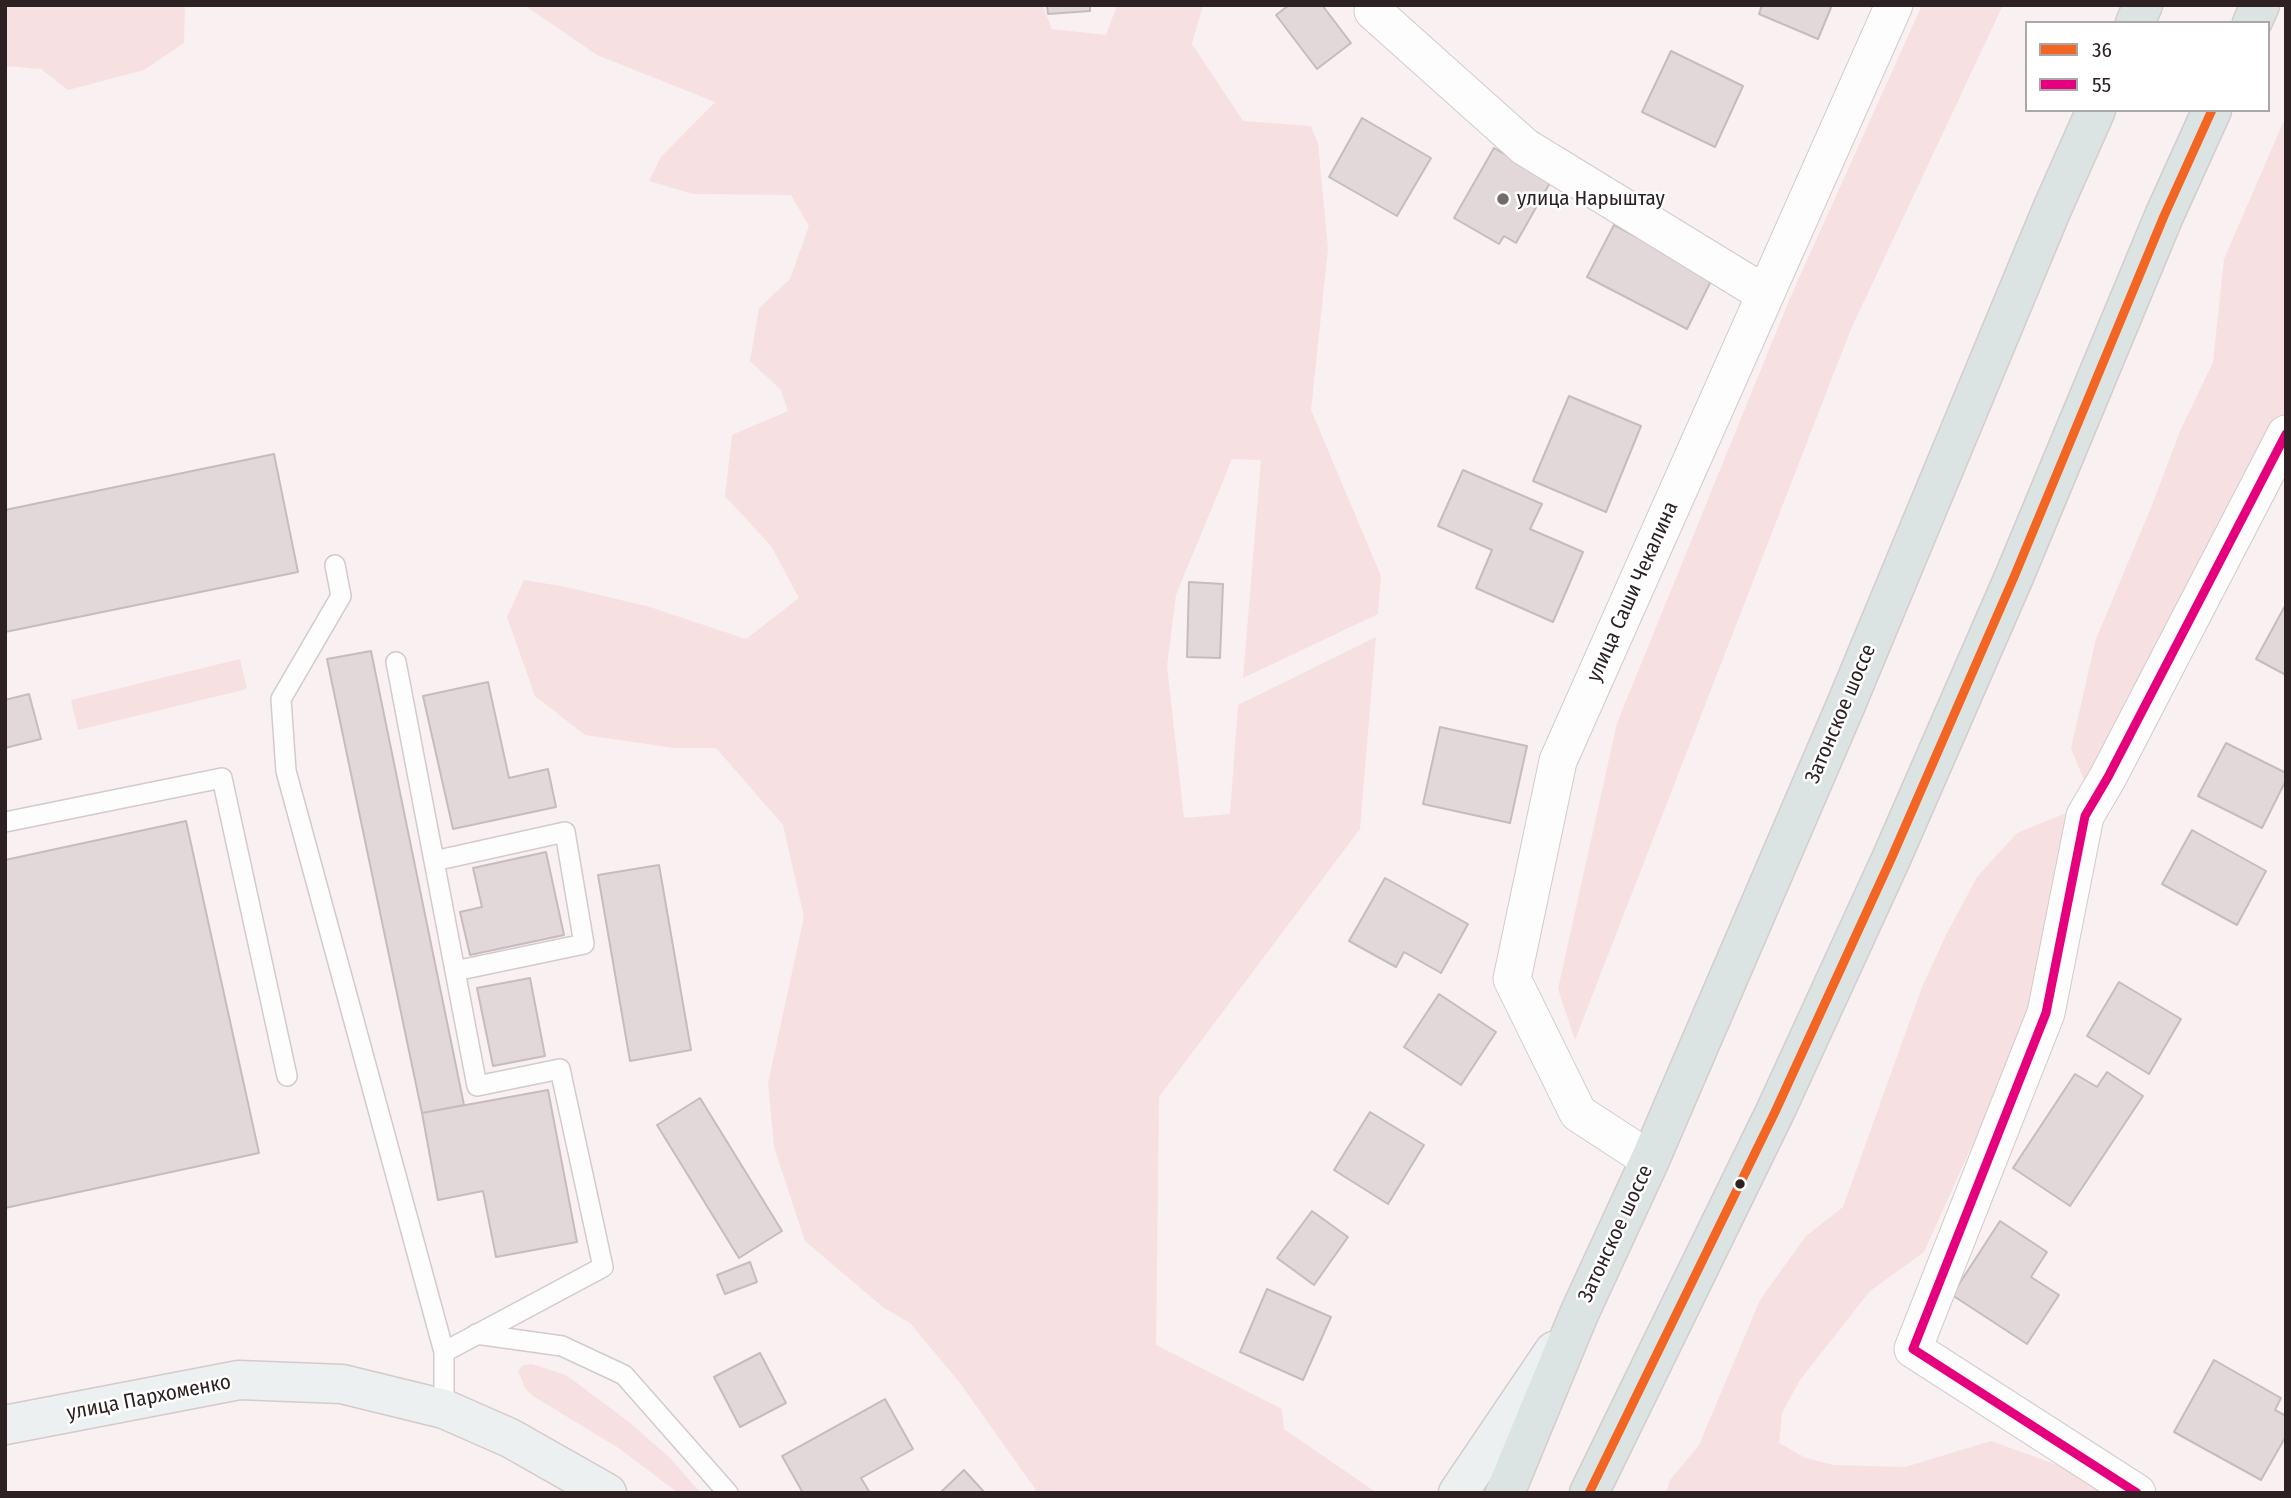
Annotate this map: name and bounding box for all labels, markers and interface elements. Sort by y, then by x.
legend [2025,21,2270,112]
text: 36 [2092,37,2112,63]
text: 55 [2092,72,2111,98]
place label: улица Нарыштау [1517,186,1665,212]
marker: улица Нарыштау [1495,191,1511,207]
street label: улица Саши Чекалина [1582,498,1684,686]
street label: Затонское шоссе [1800,641,1882,787]
street label: Затонское шоссе [1573,1161,1659,1307]
unlabelled marker [1733,1177,1747,1191]
street label: улица Пархоменко [65,1370,233,1426]

